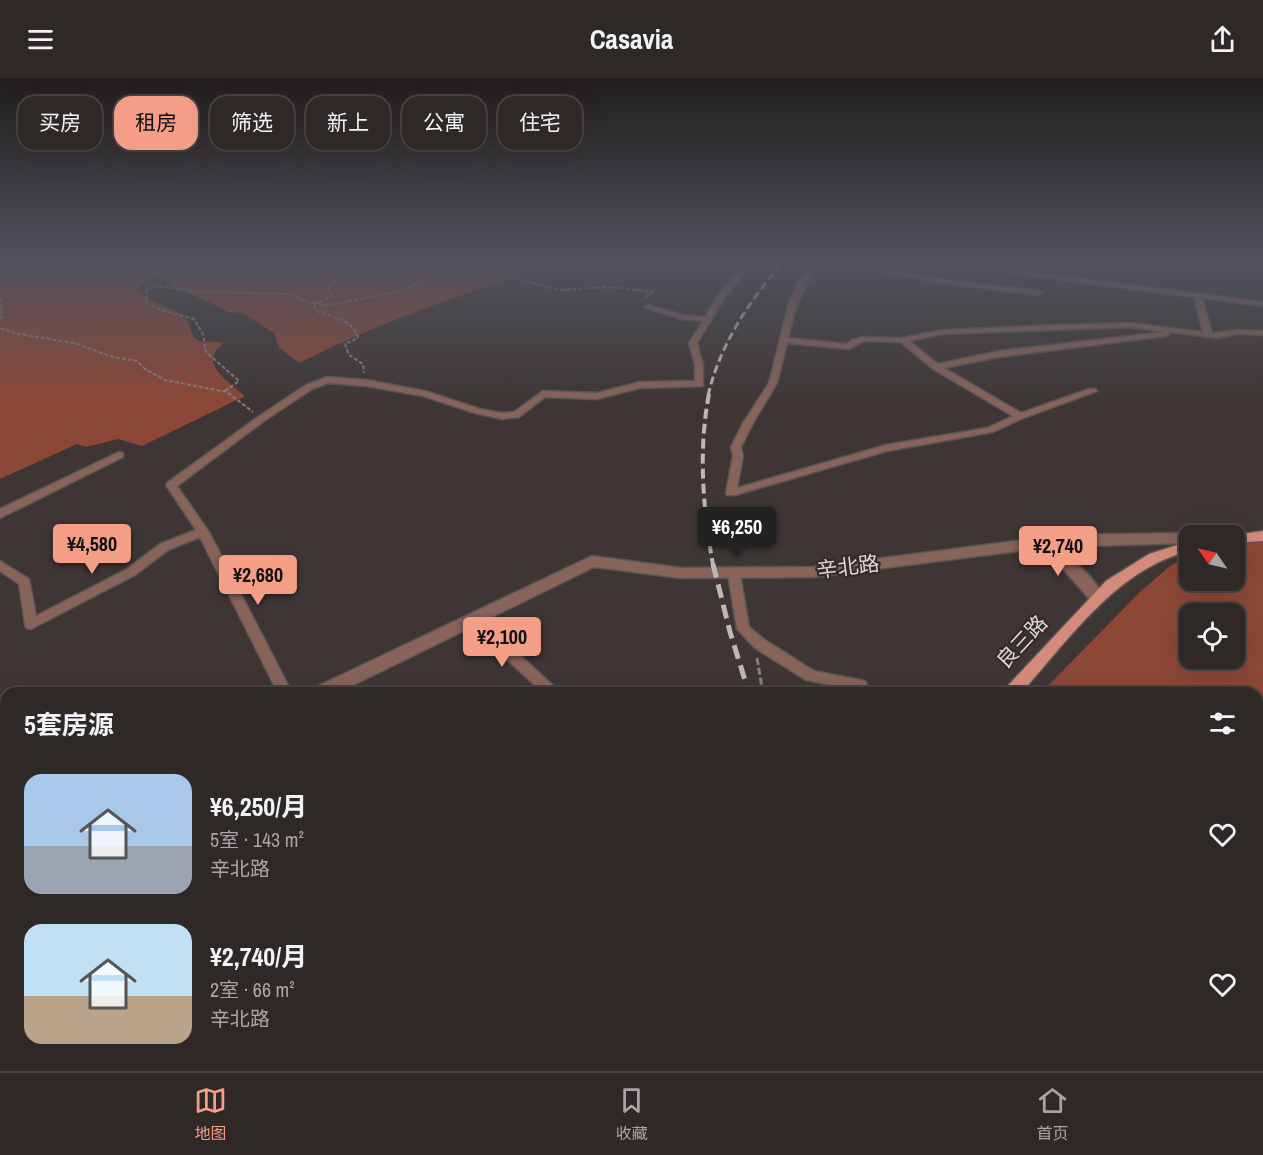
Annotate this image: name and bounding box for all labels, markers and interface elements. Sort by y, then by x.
text: Casavia [590,21,673,57]
icon: menu [24,23,57,56]
icon: share [1206,23,1239,56]
chip: 买房 [18,96,102,150]
chip: 租房 [114,96,198,150]
chip: 筛选 [210,96,294,150]
chip: 新上 [306,96,390,150]
chip: 公寓 [402,96,486,150]
chip: 住宅 [498,96,582,150]
pin: ¥6,250 [688,507,786,558]
text: ¥6,250 [712,513,762,540]
pin: ¥4,580 [43,524,141,575]
north arrow [1179,525,1245,591]
map controls [1179,525,1245,669]
pin: ¥2,740 [1009,526,1107,577]
text: ¥4,580 [67,530,117,557]
text: ¥2,740 [1033,532,1083,559]
street label: 辛北路 [815,548,881,585]
pin: ¥2,680 [209,555,307,606]
text: ¥2,680 [233,561,283,588]
button: locate [1179,603,1245,669]
street label: 良三路 [990,609,1054,675]
pin: ¥2,100 [453,617,551,668]
text: ¥2,100 [477,623,527,650]
text: 5套房源 [24,707,114,742]
icon: filters [1206,707,1239,740]
text: ¥6,250/月 [210,789,307,824]
icon: home [72,798,144,870]
icon: heart [1206,818,1239,851]
text: 5室 · 143 m² [210,826,304,853]
text: 辛北路 [210,855,270,882]
text: ¥2,740/月 [210,939,307,974]
icon: home [72,948,144,1020]
icon: heart [1206,968,1239,1001]
text: 2室 · 66 m² [210,976,295,1003]
text: 辛北路 [210,1005,270,1032]
tab: 地图 [194,1084,227,1144]
tab: 收藏 [615,1084,648,1144]
tab: 首页 [1036,1084,1069,1144]

